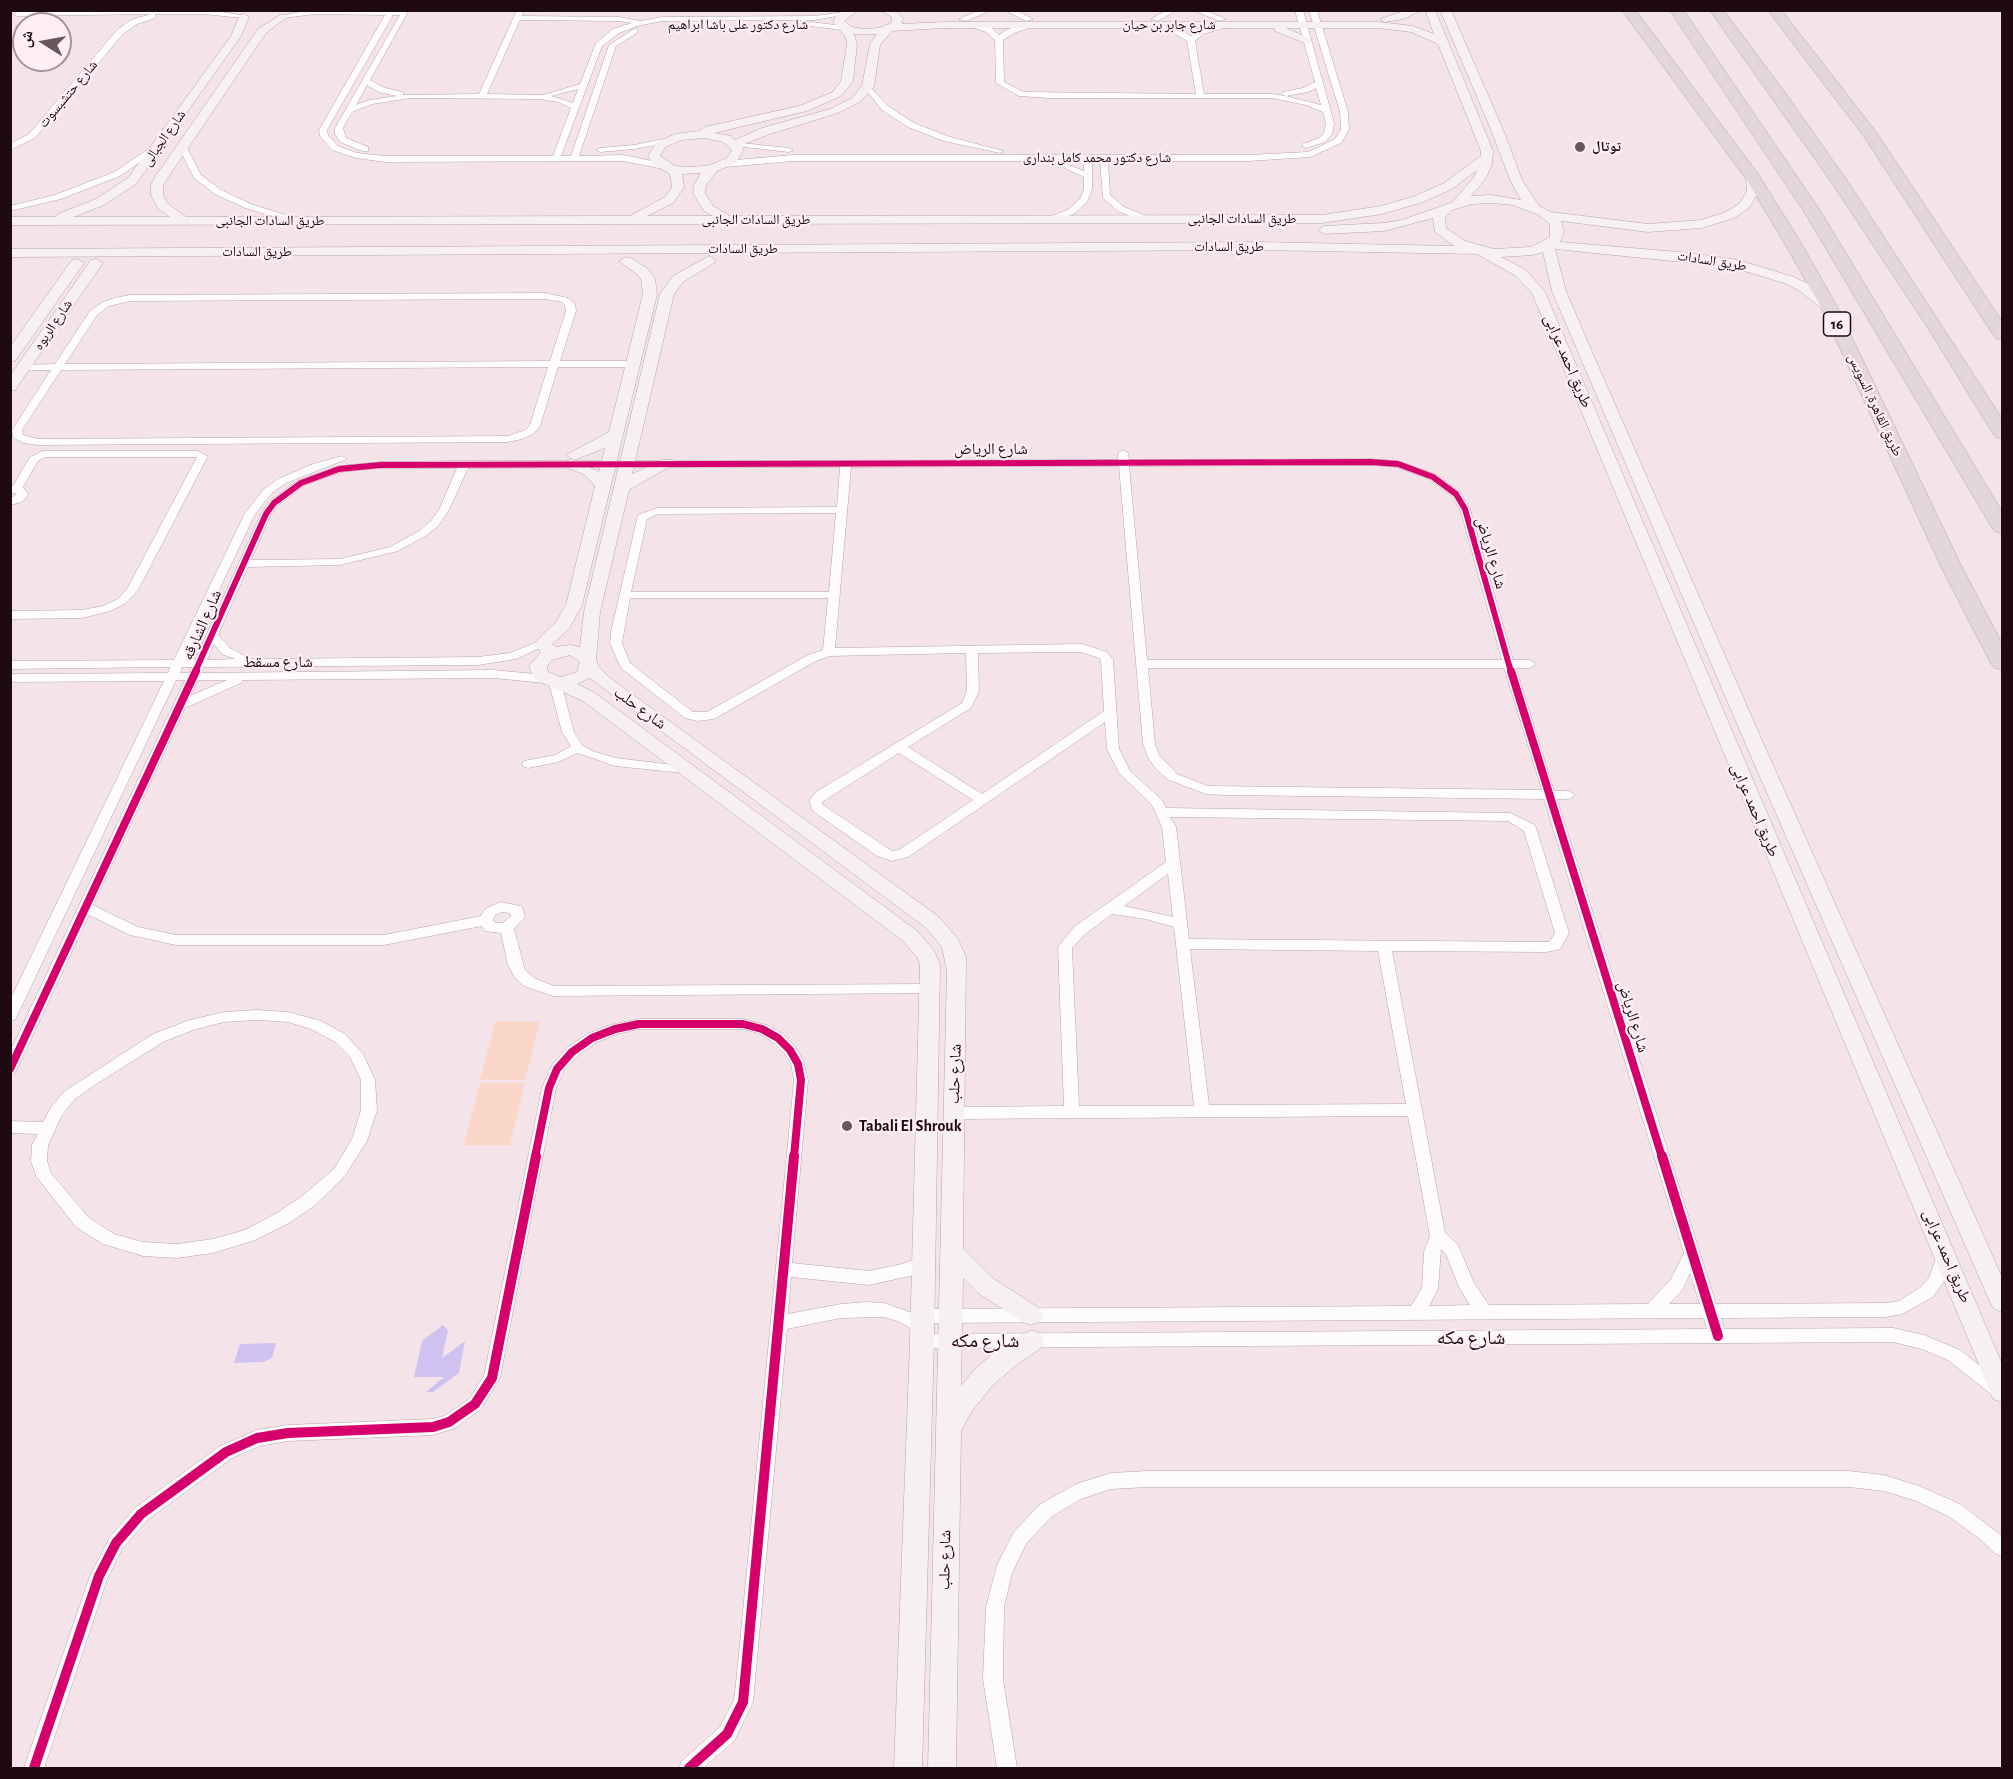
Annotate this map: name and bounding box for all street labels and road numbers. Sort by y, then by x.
street label: شارع دكتور على باشا ابراهيم [668,17,808,33]
street label: شارع جابر بن حيان [1122,17,1216,33]
street label: شارع حتشبسوت [35,57,101,131]
street label: شارع الجبالى [139,107,189,169]
street label: شارع دكتور محمد كامل بندارى [1023,150,1171,166]
street label: طريق السادات الجانبى [1187,211,1297,227]
street label: طريق السادات الجانبى [701,212,811,228]
street label: طريق السادات الجانبى [215,213,325,229]
street label: طريق السادات [1194,239,1264,255]
street label: طريق السادات [708,241,778,257]
street label: طريق السادات [222,244,292,260]
street label: طريق السادات [1676,247,1748,275]
street label: شارع الربوه [30,297,76,353]
street label: طريق احمد عرابى [1540,311,1596,411]
road number: 16 [1824,312,1850,336]
street label: طريق القاهرة, السويس [1844,351,1906,459]
street label: شارع الرياض [954,439,1028,459]
street label: شارع الرياض [1472,515,1510,591]
street label: شارع الشارقه [178,587,226,663]
street label: شارع مسقط [243,652,313,672]
street label: شارع حلب [610,683,670,733]
street label: طريق احمد عرابى [1727,760,1783,860]
street label: شارع الرياض [1613,979,1653,1055]
street label: شارع حلب [944,1044,966,1104]
street label: طريق احمد عرابى [1919,1206,1975,1306]
street label: شارع مكه [1437,1326,1505,1350]
street label: شارع مكه [951,1329,1019,1353]
street label: شارع حلب [935,1530,955,1590]

